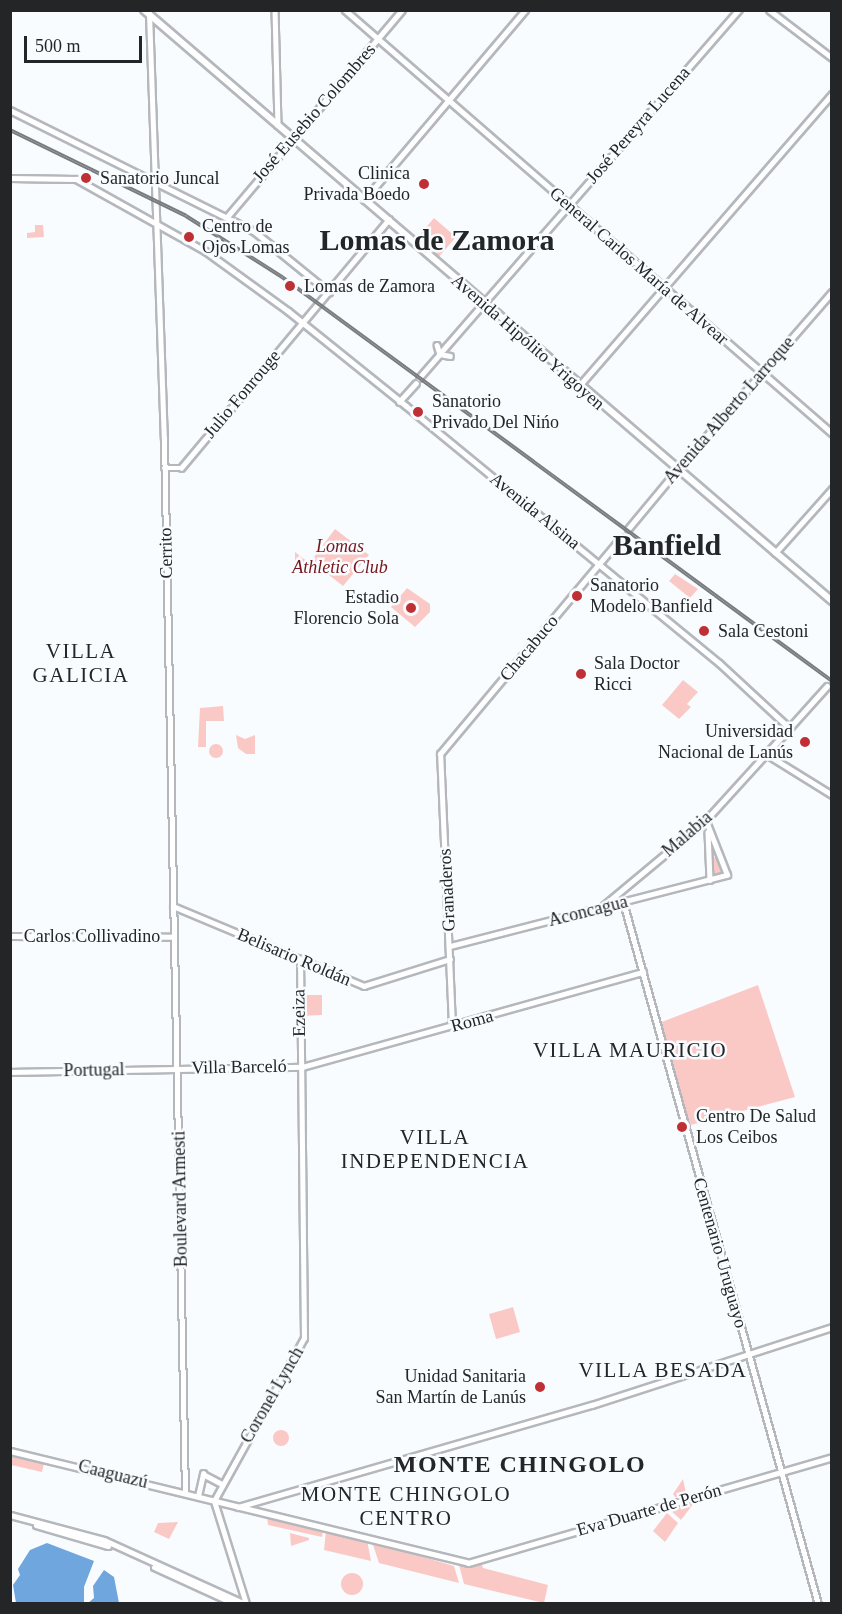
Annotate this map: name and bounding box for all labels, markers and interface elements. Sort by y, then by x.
scale bar [27,24,146,62]
text: 500 m [35,36,81,56]
street label: José Eusebio Colombres [248,39,380,187]
street label: José Pereyra Lucena [581,62,695,188]
place label: Clinica Privada Boedo [304,163,410,206]
place label: Sanatorio Juncal [100,167,219,189]
marker: Sanatorio Juncal [77,169,95,187]
marker: Clinica Privada Boedo [415,175,433,193]
street label: General Carlos María de Alvear [545,182,733,350]
place label: Centro de Ojos Lomas [202,216,289,258]
district label: Lomas de Zamora [320,222,554,258]
marker: Centro de Ojos Lomas [180,228,198,246]
street label: Avenida Hipólito Yrigoyen [447,269,609,415]
place label: Lomas de Zamora [304,275,435,297]
marker: Lomas de Zamora [281,277,299,295]
street label: Avenida Alberto Larroque [659,331,799,489]
street label: Julio Fonrouge [199,345,285,443]
place label: Sanatorio Privado Del Nińo [432,391,559,434]
marker: Sanatorio Privado Del Nińo [409,403,427,421]
street label: Avenida Alsina [485,468,585,554]
street label: Cerrito [155,527,177,579]
district label: Banfield [613,527,721,563]
park label: Lomas Athletic Club [292,536,388,578]
place label: Sanatorio Modelo Banfield [590,575,712,618]
place label: Estadio Florencio Sola [294,587,399,630]
marker: Sanatorio Modelo Banfield [568,587,586,605]
marker: Estadio Florencio Sola [404,601,418,615]
street label: Chacabuco [495,610,563,686]
place label: Sala Cestoni [718,620,808,642]
marker: Sala Cestoni [695,622,713,640]
district label: VILLA GALICIA [33,638,129,688]
place label: Sala Doctor Ricci [594,653,679,696]
marker: Sala Doctor Ricci [572,665,590,683]
place label: Universidad Nacional de Lanús [658,721,793,764]
marker: Universidad Nacional de Lanús [798,735,812,749]
street label: Malabia [658,807,716,861]
street label: Granaderos [434,848,460,932]
street label: Aconcagua [546,891,630,931]
street label: Belisario Roldán [234,923,354,991]
street label: Carlos Collivadino [24,925,160,947]
street label: Ezeiza [288,989,310,1037]
street label: Roma [448,1005,496,1037]
district label: VILLA MAURICIO [532,1037,728,1063]
street label: Villa Barceló [191,1055,287,1079]
street label: Portugal [63,1059,125,1081]
place label: Centro De Salud Los Ceibos [696,1106,816,1148]
marker: Centro De Salud Los Ceibos [673,1118,691,1136]
district label: VILLA INDEPENDENCIA [341,1124,529,1174]
street label: Boulevard Armesti [168,1130,192,1268]
street label: Centenario Uruguayo [688,1175,752,1331]
street label: Coronel Lynch [236,1343,308,1447]
district label: VILLA BESADA [578,1357,748,1383]
place label: Unidad Sanitaria San Martín de Lanús [376,1366,526,1408]
marker: Unidad Sanitaria San Martín de Lanús [531,1378,549,1396]
district label: MONTE CHINGOLO [394,1451,646,1479]
street label: Caaguazú [76,1455,150,1493]
street label: Eva Duarte de Perón [574,1479,724,1541]
district label: MONTE CHINGOLO CENTRO [301,1481,511,1531]

